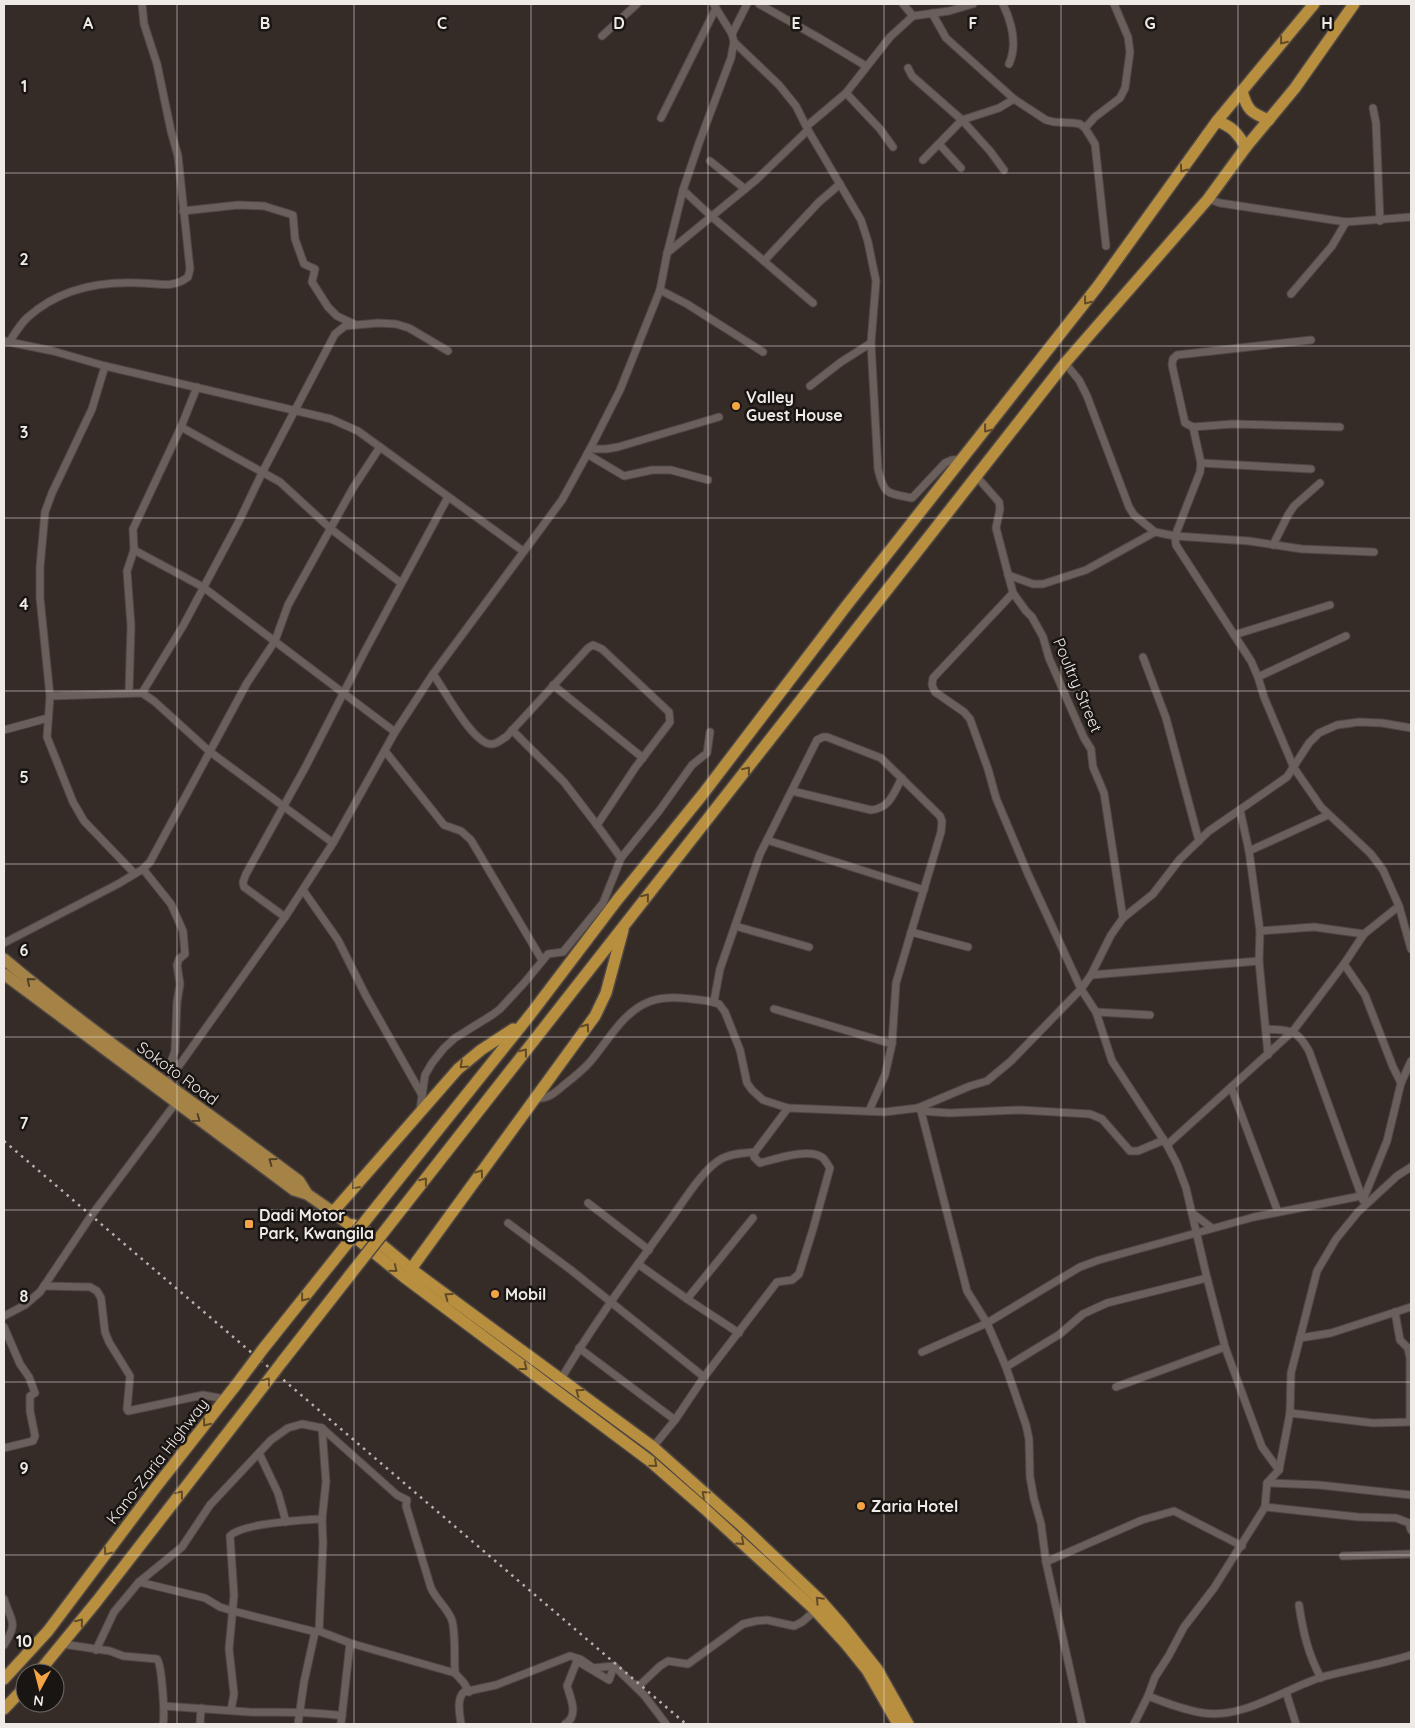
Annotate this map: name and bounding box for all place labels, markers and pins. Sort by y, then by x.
place label: Valley Guest House [746,387,843,425]
marker: Valley Guest House [730,400,742,412]
place label: Dadi Motor Park, Kwangila [259,1205,374,1243]
marker: Dadi Motor Park, Kwangila [243,1218,255,1230]
place label: Mobil [505,1284,546,1304]
marker: Mobil [489,1288,501,1300]
place label: Zaria Hotel [871,1496,958,1516]
marker: Zaria Hotel [855,1500,867,1512]

